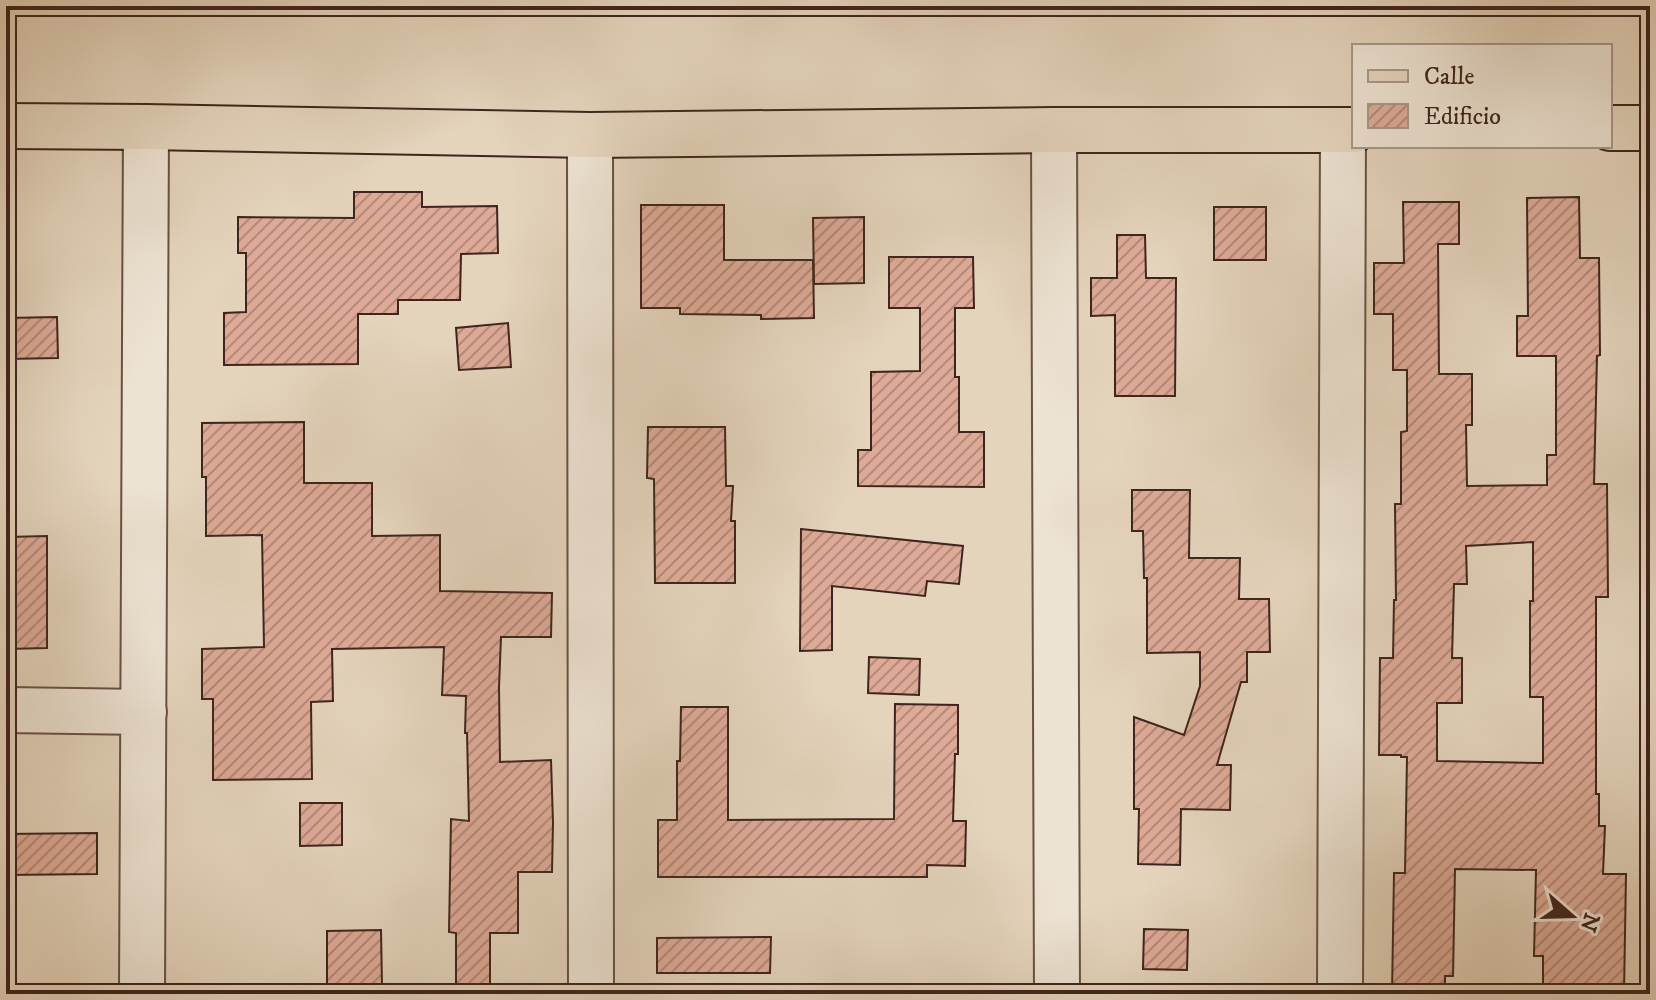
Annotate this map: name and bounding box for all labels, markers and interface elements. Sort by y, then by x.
legend [1352,44,1612,148]
text: Calle [1424,62,1474,92]
text: Edificio [1424,102,1501,132]
north arrow [1532,876,1612,956]
text: N [1574,909,1605,935]

